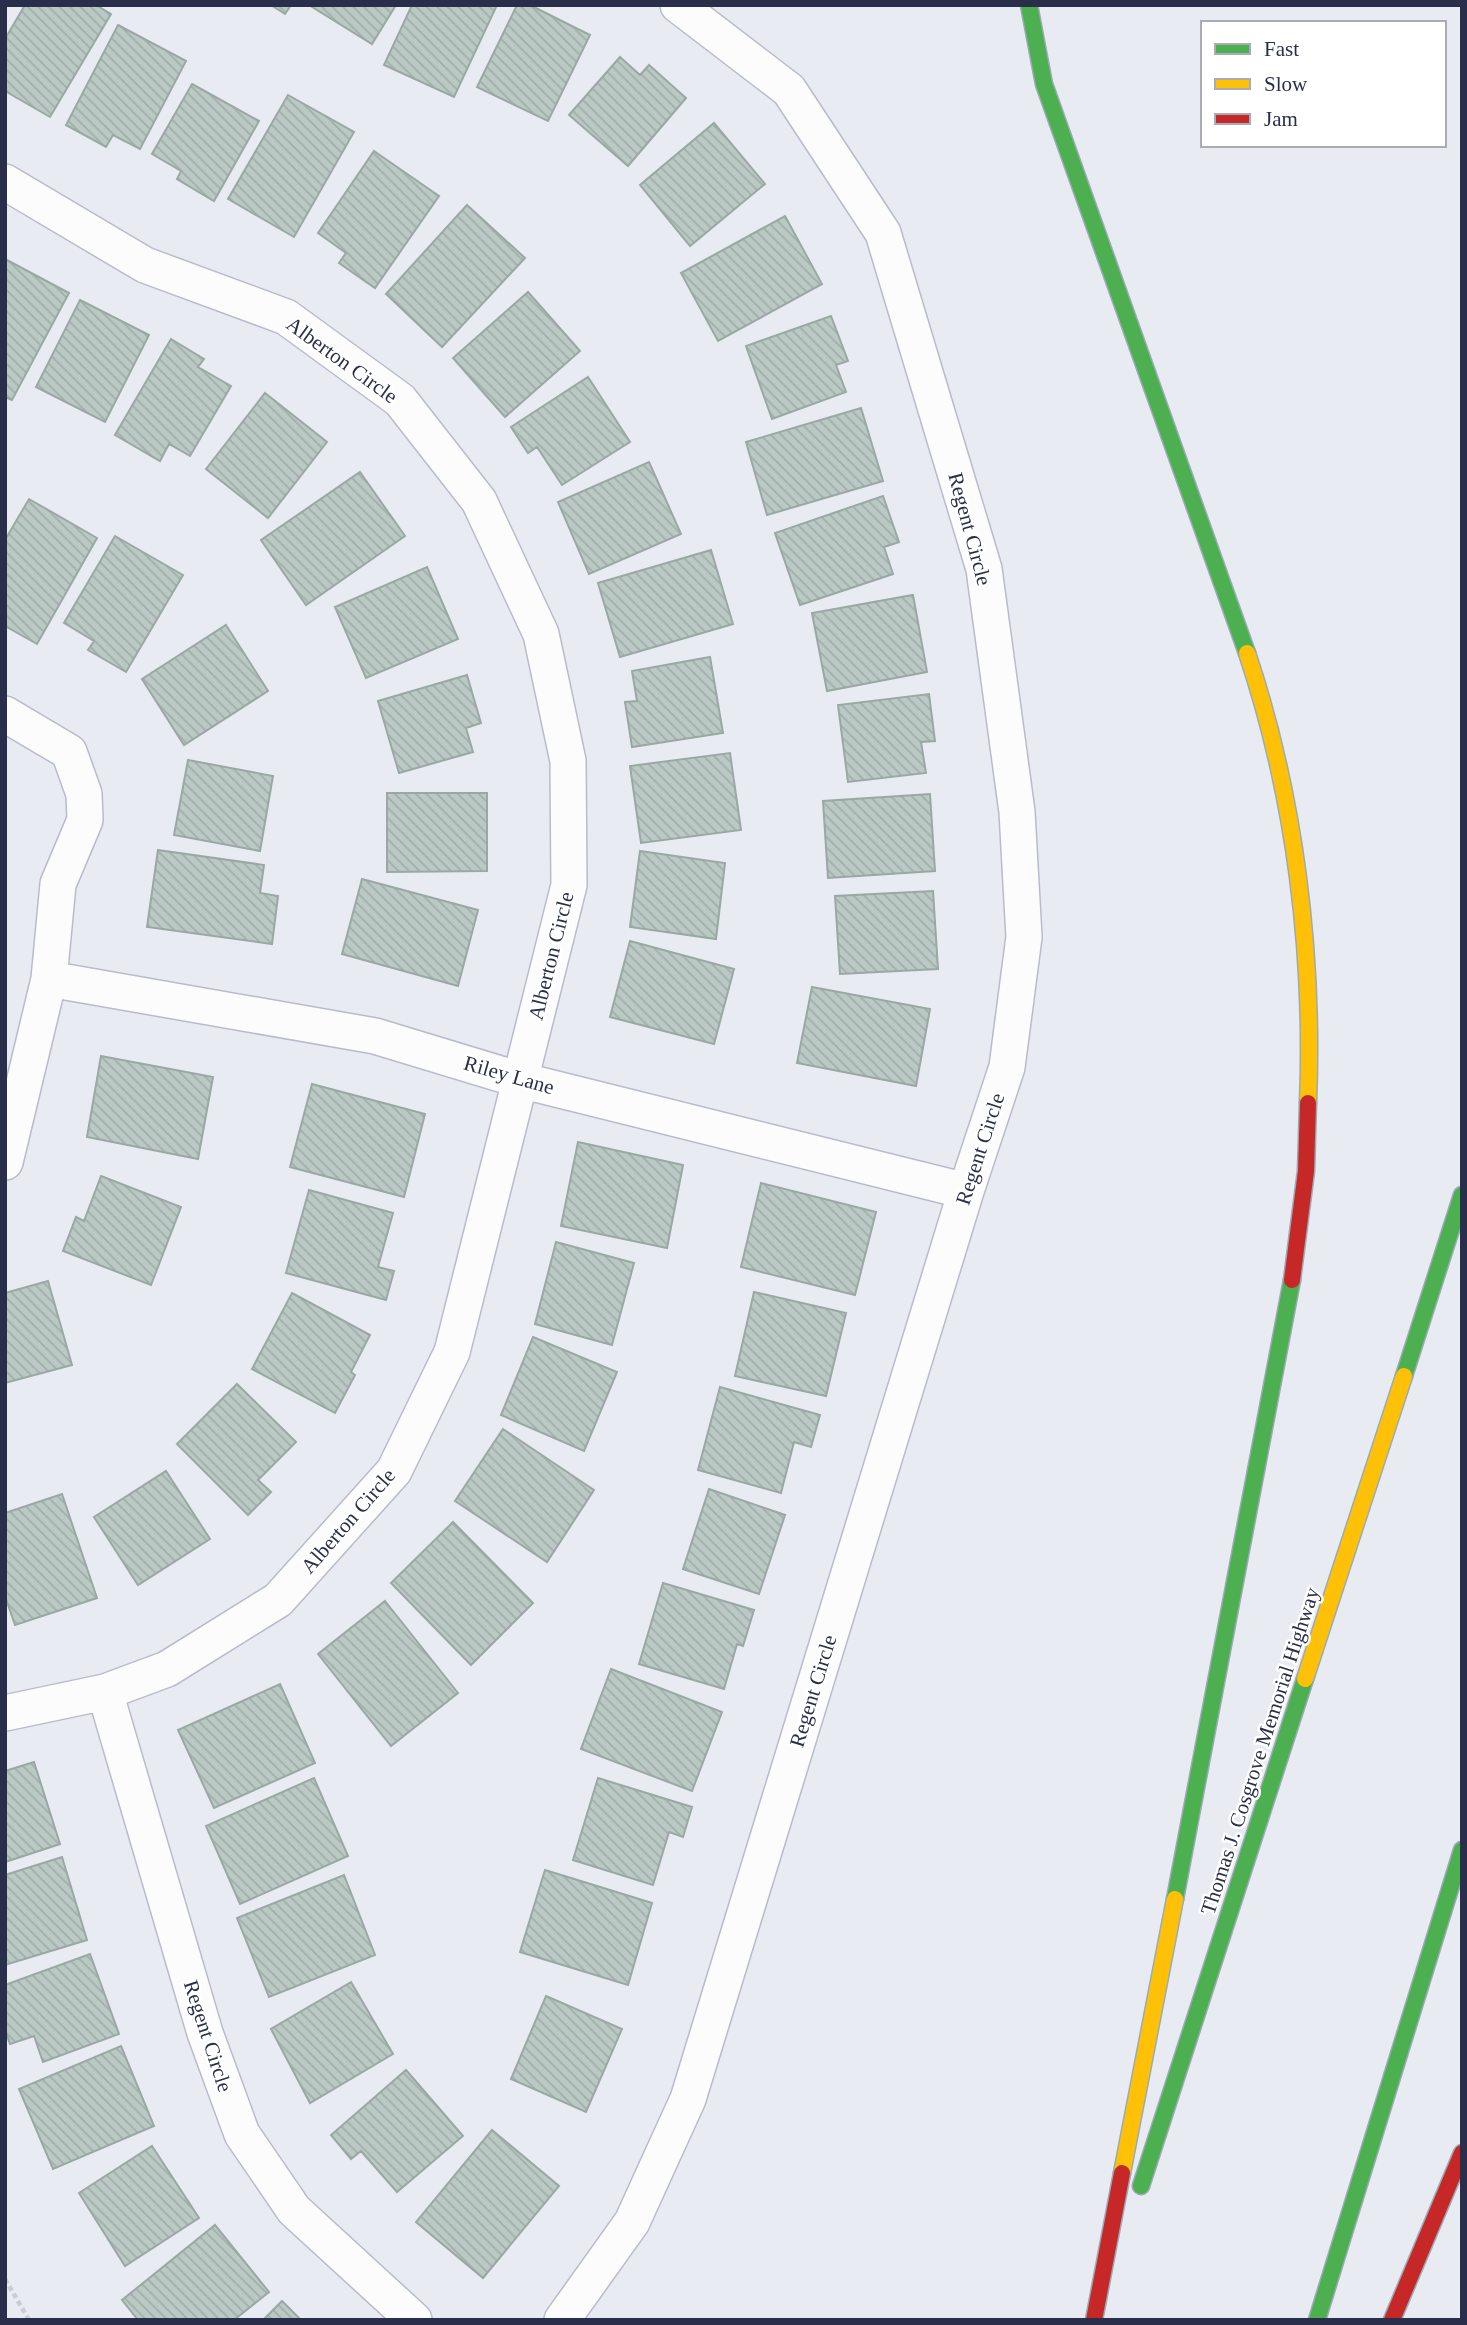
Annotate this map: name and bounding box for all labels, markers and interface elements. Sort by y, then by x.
legend [1201,21,1446,147]
text: Fast [1264,37,1299,61]
text: Slow [1264,72,1308,96]
text: Jam [1264,107,1298,131]
street label: Alberton Circle [282,312,402,408]
street label: Regent Circle [943,470,997,588]
street label: Alberton Circle [523,889,579,1023]
street label: Riley Lane [461,1051,557,1099]
street label: Regent Circle [951,1090,1009,1208]
street label: Alberton Circle [296,1464,400,1578]
street label: Thomas J. Cosgrove Memorial Highway [1196,1584,1324,1918]
street label: Regent Circle [785,1632,841,1750]
street label: Regent Circle [179,1977,237,2095]

